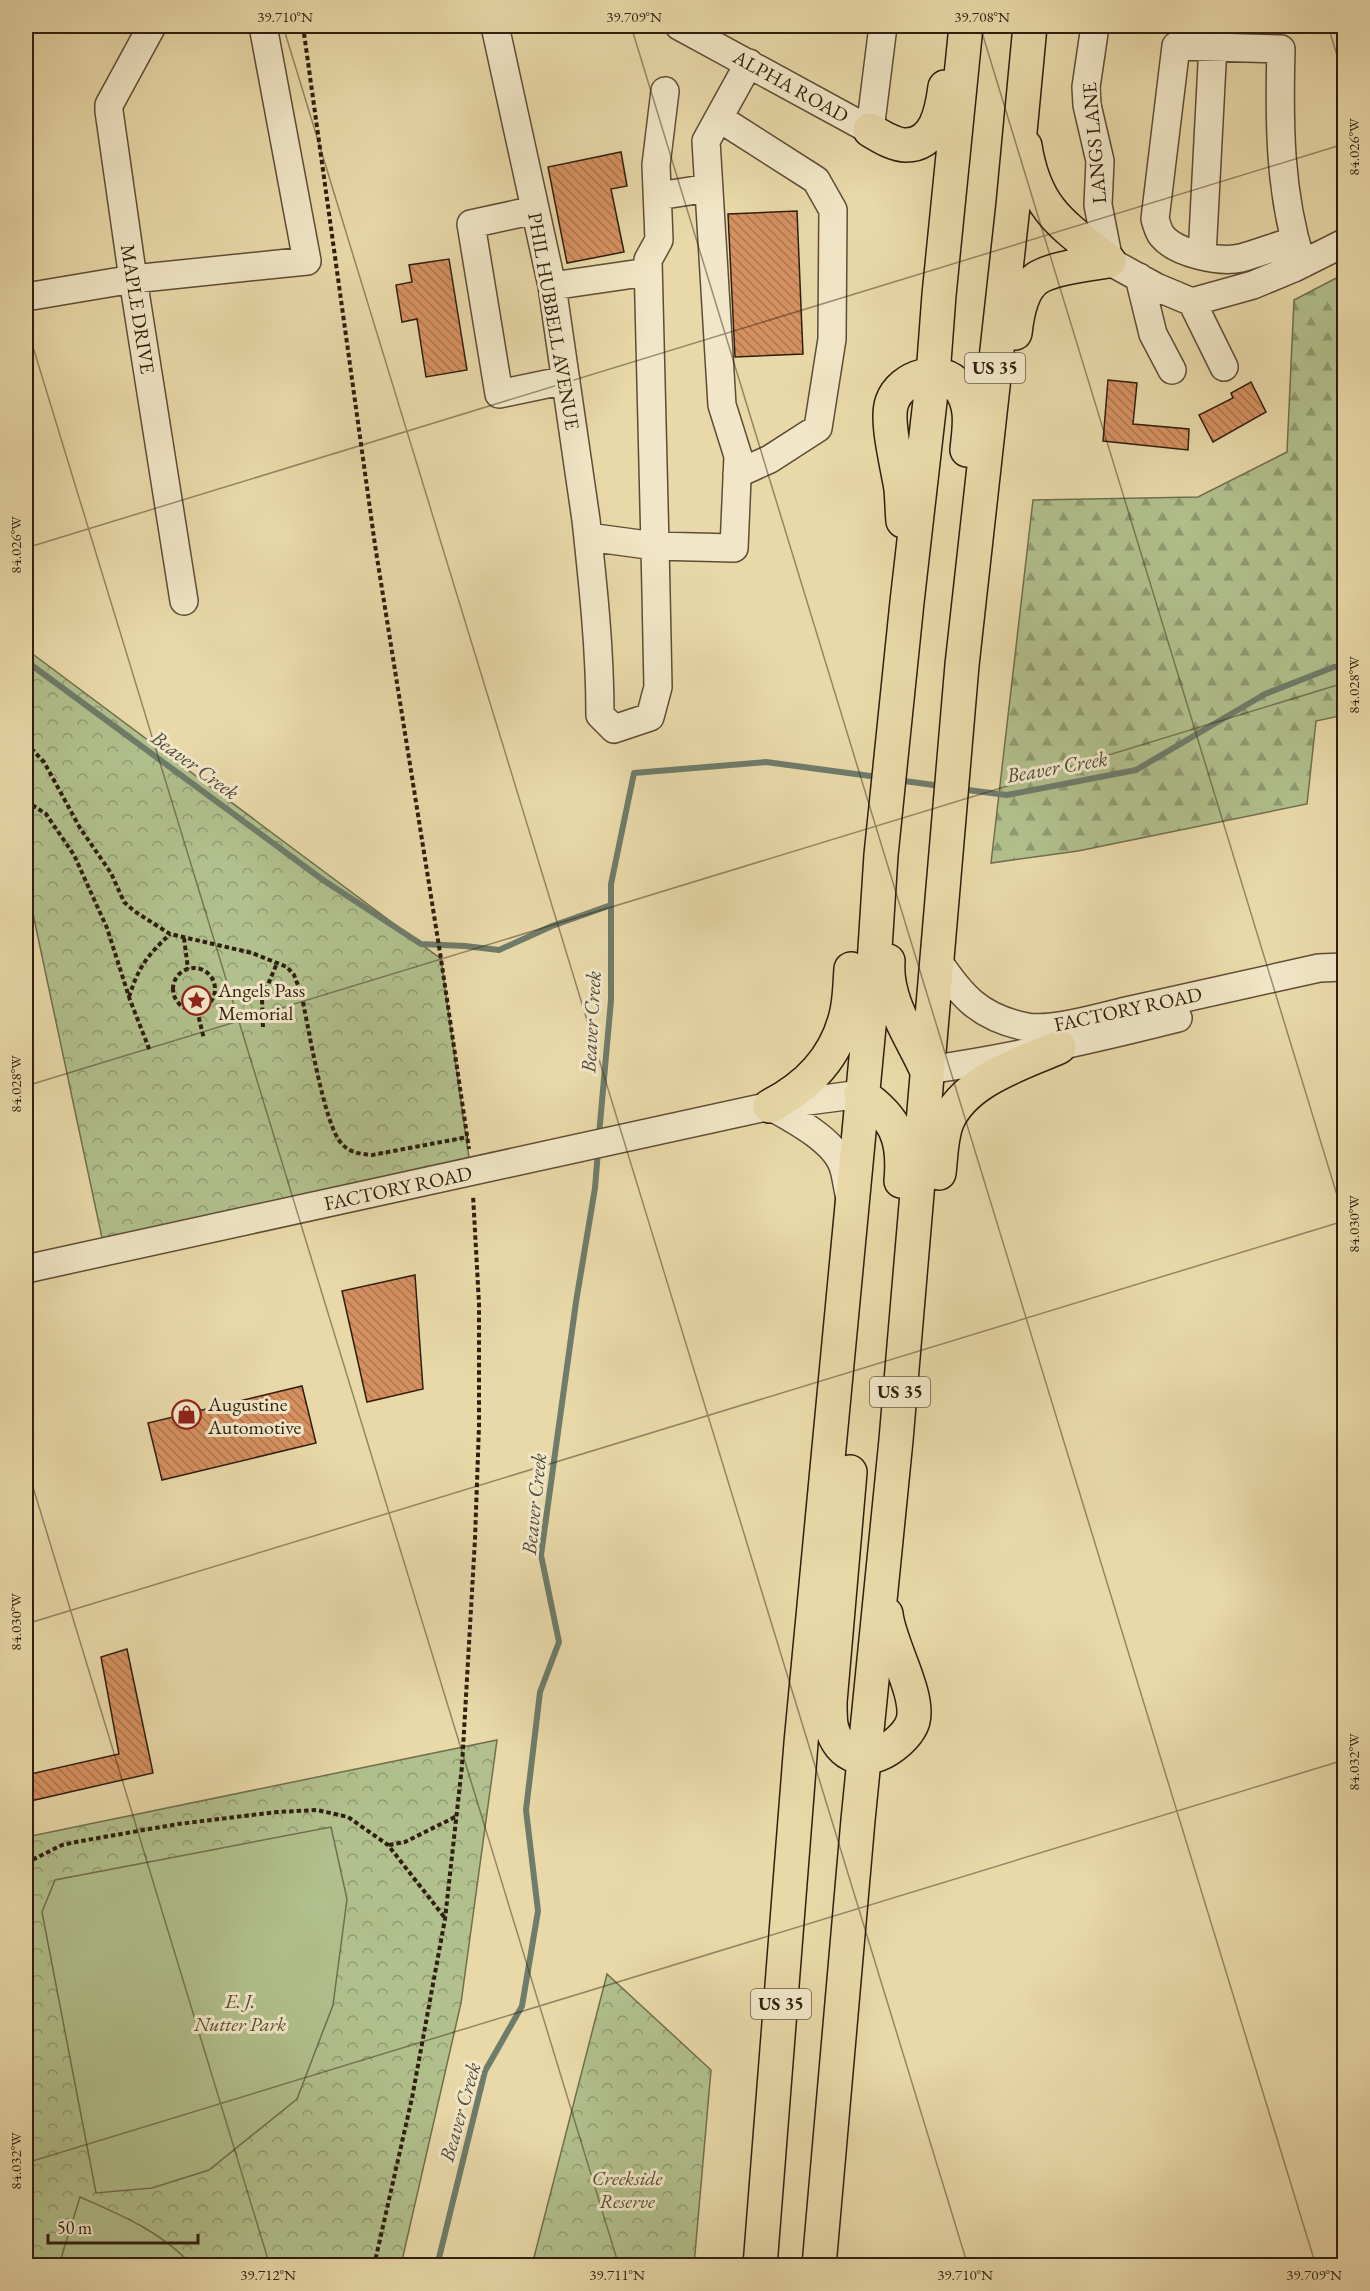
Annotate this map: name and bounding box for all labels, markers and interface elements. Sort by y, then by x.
text: 39.710°N [257,7,313,26]
text: 39.709°N [606,7,662,26]
text: 39.708°N [954,7,1010,26]
street label: ALPHA ROAD [728,43,853,129]
street label: LANGS LANE [1076,81,1112,205]
text: 84.026°W [1344,118,1363,176]
street label: PHIL HUBBELL AVENUE [522,210,586,432]
street label: MAPLE DRIVE [115,242,161,376]
road number: US 35 [965,353,1025,383]
text: 84.026°W [6,516,25,574]
text: 84.028°W [1344,656,1363,714]
water label: Beaver Creek [145,723,245,806]
water label: Beaver Creek [1003,744,1110,789]
water label: Beaver Creek [574,970,607,1075]
place label: Angels Pass Memorial [217,977,305,1026]
street label: FACTORY ROAD [1052,981,1204,1037]
place icon: Angels Pass Memorial [181,985,213,1017]
text: 84.028°W [6,1055,25,1113]
street label: FACTORY ROAD [322,1160,474,1216]
text: 84.030°W [1344,1195,1363,1253]
road number: US 35 [870,1377,930,1407]
place label: Augustine Automotive [207,1391,301,1440]
shop icon: Augustine Automotive [171,1399,203,1431]
water label: Beaver Creek [515,1451,552,1557]
text: 84.030°W [6,1593,25,1651]
text: 84.032°W [1344,1733,1363,1791]
park label: E. J. Nutter Park [193,1988,286,2037]
road number: US 35 [751,1989,811,2019]
water label: Beaver Creek [432,2059,487,2166]
text: 84.032°W [6,2132,25,2190]
park label: Creekside Reserve [592,2165,662,2214]
scale bar [48,2207,198,2245]
text: 50 m [57,2216,92,2239]
text: 39.712°N [240,2265,296,2284]
text: 39.711°N [589,2265,645,2284]
text: 39.710°N [937,2265,993,2284]
text: 39.709°N [1286,2265,1342,2284]

